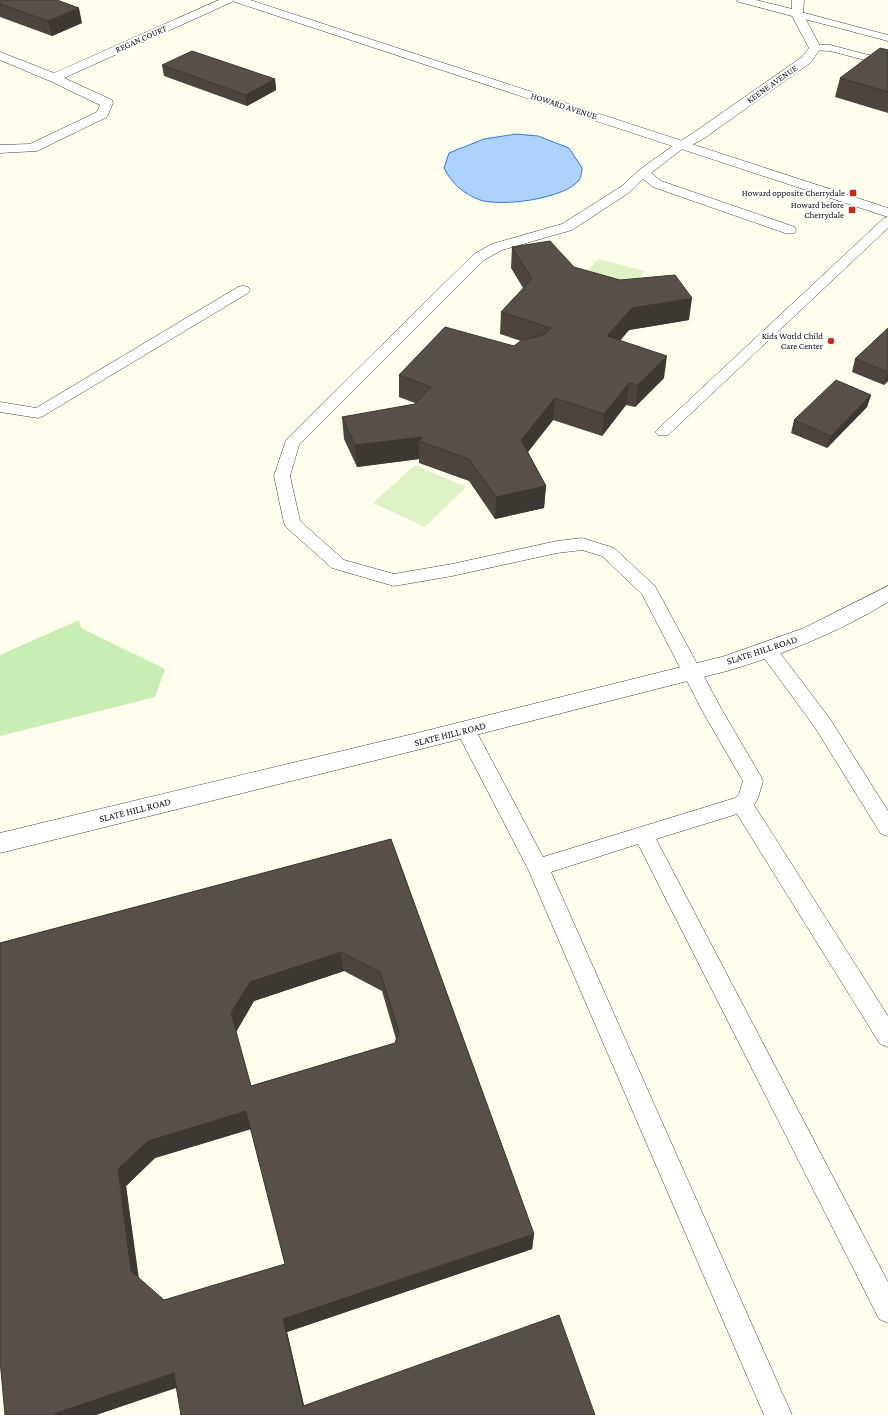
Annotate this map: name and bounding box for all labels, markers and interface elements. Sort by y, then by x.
street label: REGAN COURT [114,23,168,55]
street label: KEENE AVENUE [745,63,799,105]
street label: HOWARD AVENUE [530,91,599,121]
place label: Howard opposite Cherrydale [742,188,845,198]
marker: Howard opposite Cherrydale [848,188,858,198]
place label: Howard before Cherrydale [791,200,844,220]
marker: Howard before Cherrydale [847,205,857,215]
place label: Kids World Child Care Center [762,331,824,351]
marker: Kids World Child Care Center [826,336,836,346]
street label: SLATE HILL ROAD [725,633,799,667]
street label: SLATE HILL ROAD [413,720,487,748]
street label: SLATE HILL ROAD [98,796,172,824]

